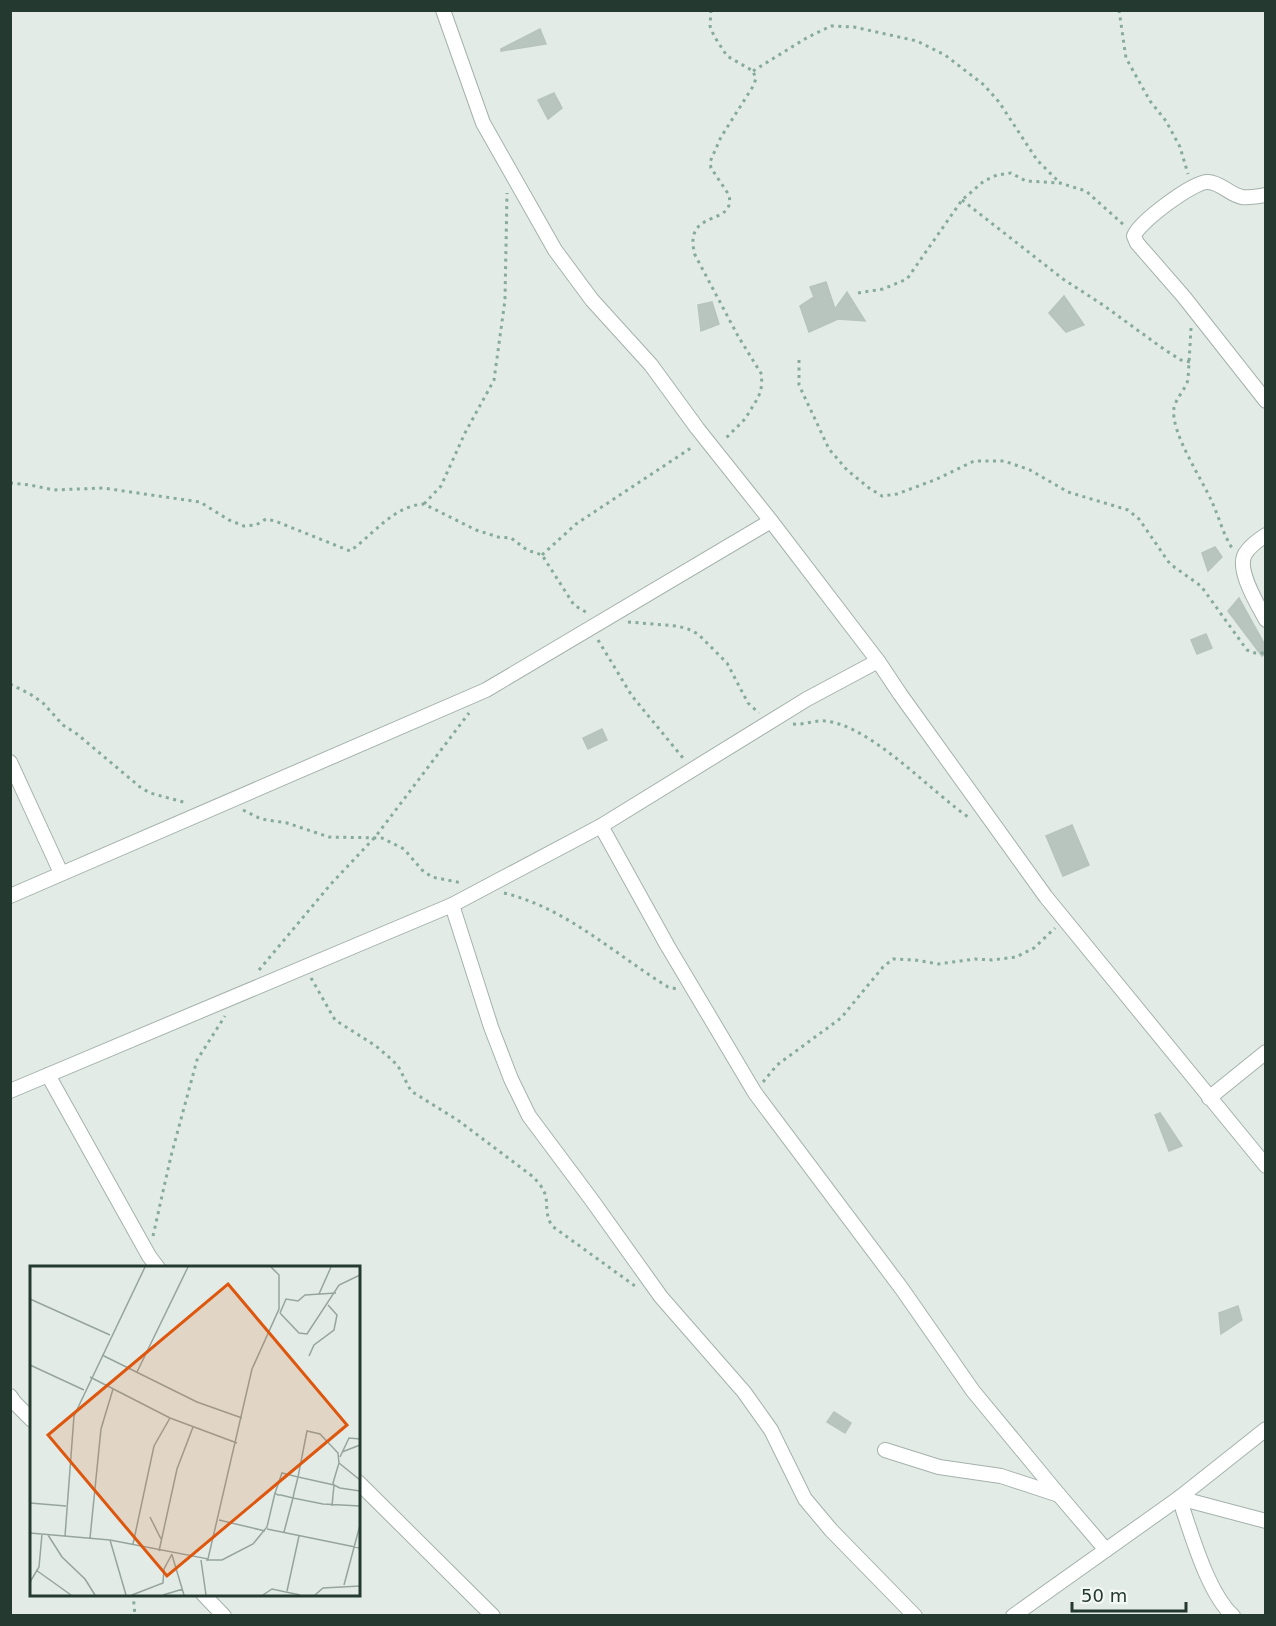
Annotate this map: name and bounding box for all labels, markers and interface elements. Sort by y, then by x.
inset map [30,1266,360,1596]
scale bar [1072,1575,1186,1613]
text: 50 m [1081,1585,1127,1606]

